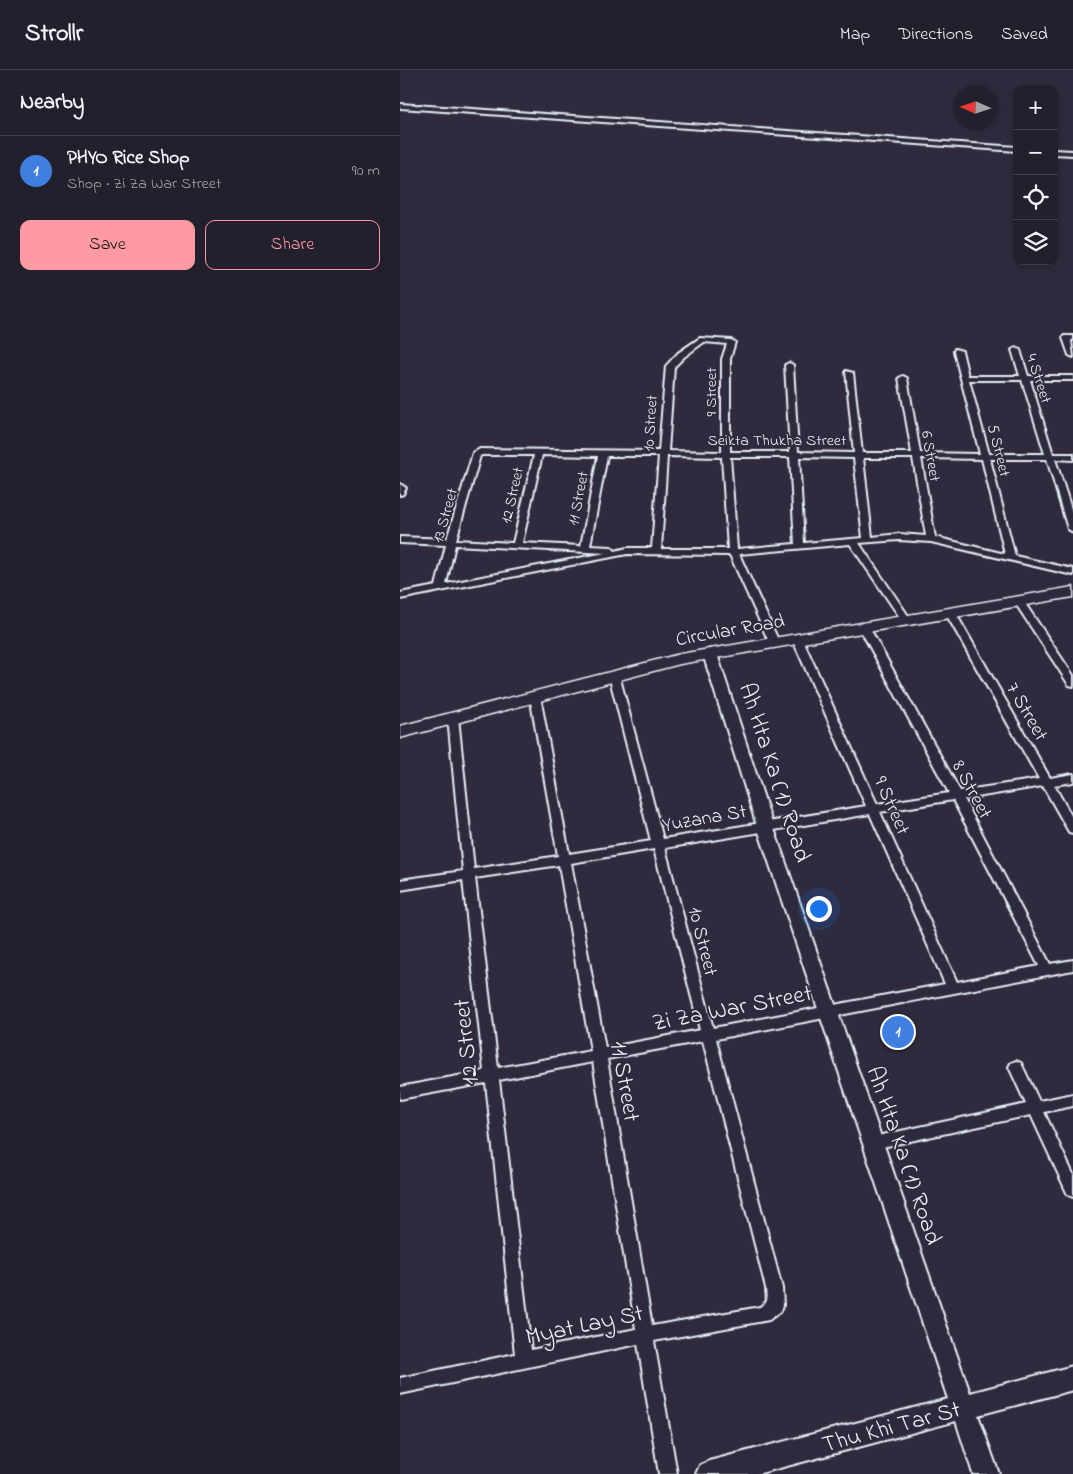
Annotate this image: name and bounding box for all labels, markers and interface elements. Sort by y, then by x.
text: Strollr [25,17,83,52]
text: Map [840,22,870,48]
text: Directions [898,22,973,48]
text: Saved [1001,22,1048,48]
north arrow [953,85,998,130]
map controls [1013,85,1058,265]
button: + [1013,85,1058,130]
text: Nearby [20,88,84,118]
button: − [1013,130,1058,175]
text: PHYO Rice Shop [67,145,190,172]
text: 1 [33,159,39,183]
text: 90 m [352,159,380,183]
text: Shop · Zi Za War Street [67,172,221,196]
button: locate [1013,175,1058,220]
button: Save [20,220,195,270]
button: Share [205,220,380,270]
button: layers [1013,220,1058,265]
street label: 4 Street [1019,351,1058,407]
street label: 9 Street [700,367,724,417]
street label: 10 Street [637,394,665,452]
street label: 5 Street [980,422,1016,480]
street label: Seikta Thukha Street [708,429,847,453]
street label: 6 Street [914,429,946,484]
street label: 12 Street [495,464,531,526]
street label: 11 Street [562,469,596,527]
street label: 13 Street [427,485,465,546]
street label: Circular Road [674,608,787,655]
street label: 7 Street [997,677,1054,747]
street label: Ah Hta Ka (1) Road [728,679,819,867]
street label: 8 Street [943,756,998,825]
street label: 9 Street [865,772,917,840]
street label: Yuzana St [660,798,749,841]
your location [806,896,832,922]
street label: 10 Street [679,904,724,980]
street label: Zi Za War Street [650,977,815,1042]
street label: 12 Street [446,997,489,1086]
pin: 1 [882,1013,914,1051]
street label: 11 Street [599,1038,648,1125]
street label: Ah Hta Ka (1) Road [856,1062,950,1250]
street label: Myat Lay St [522,1297,647,1357]
street label: Thu Khi Tar St [819,1393,965,1464]

